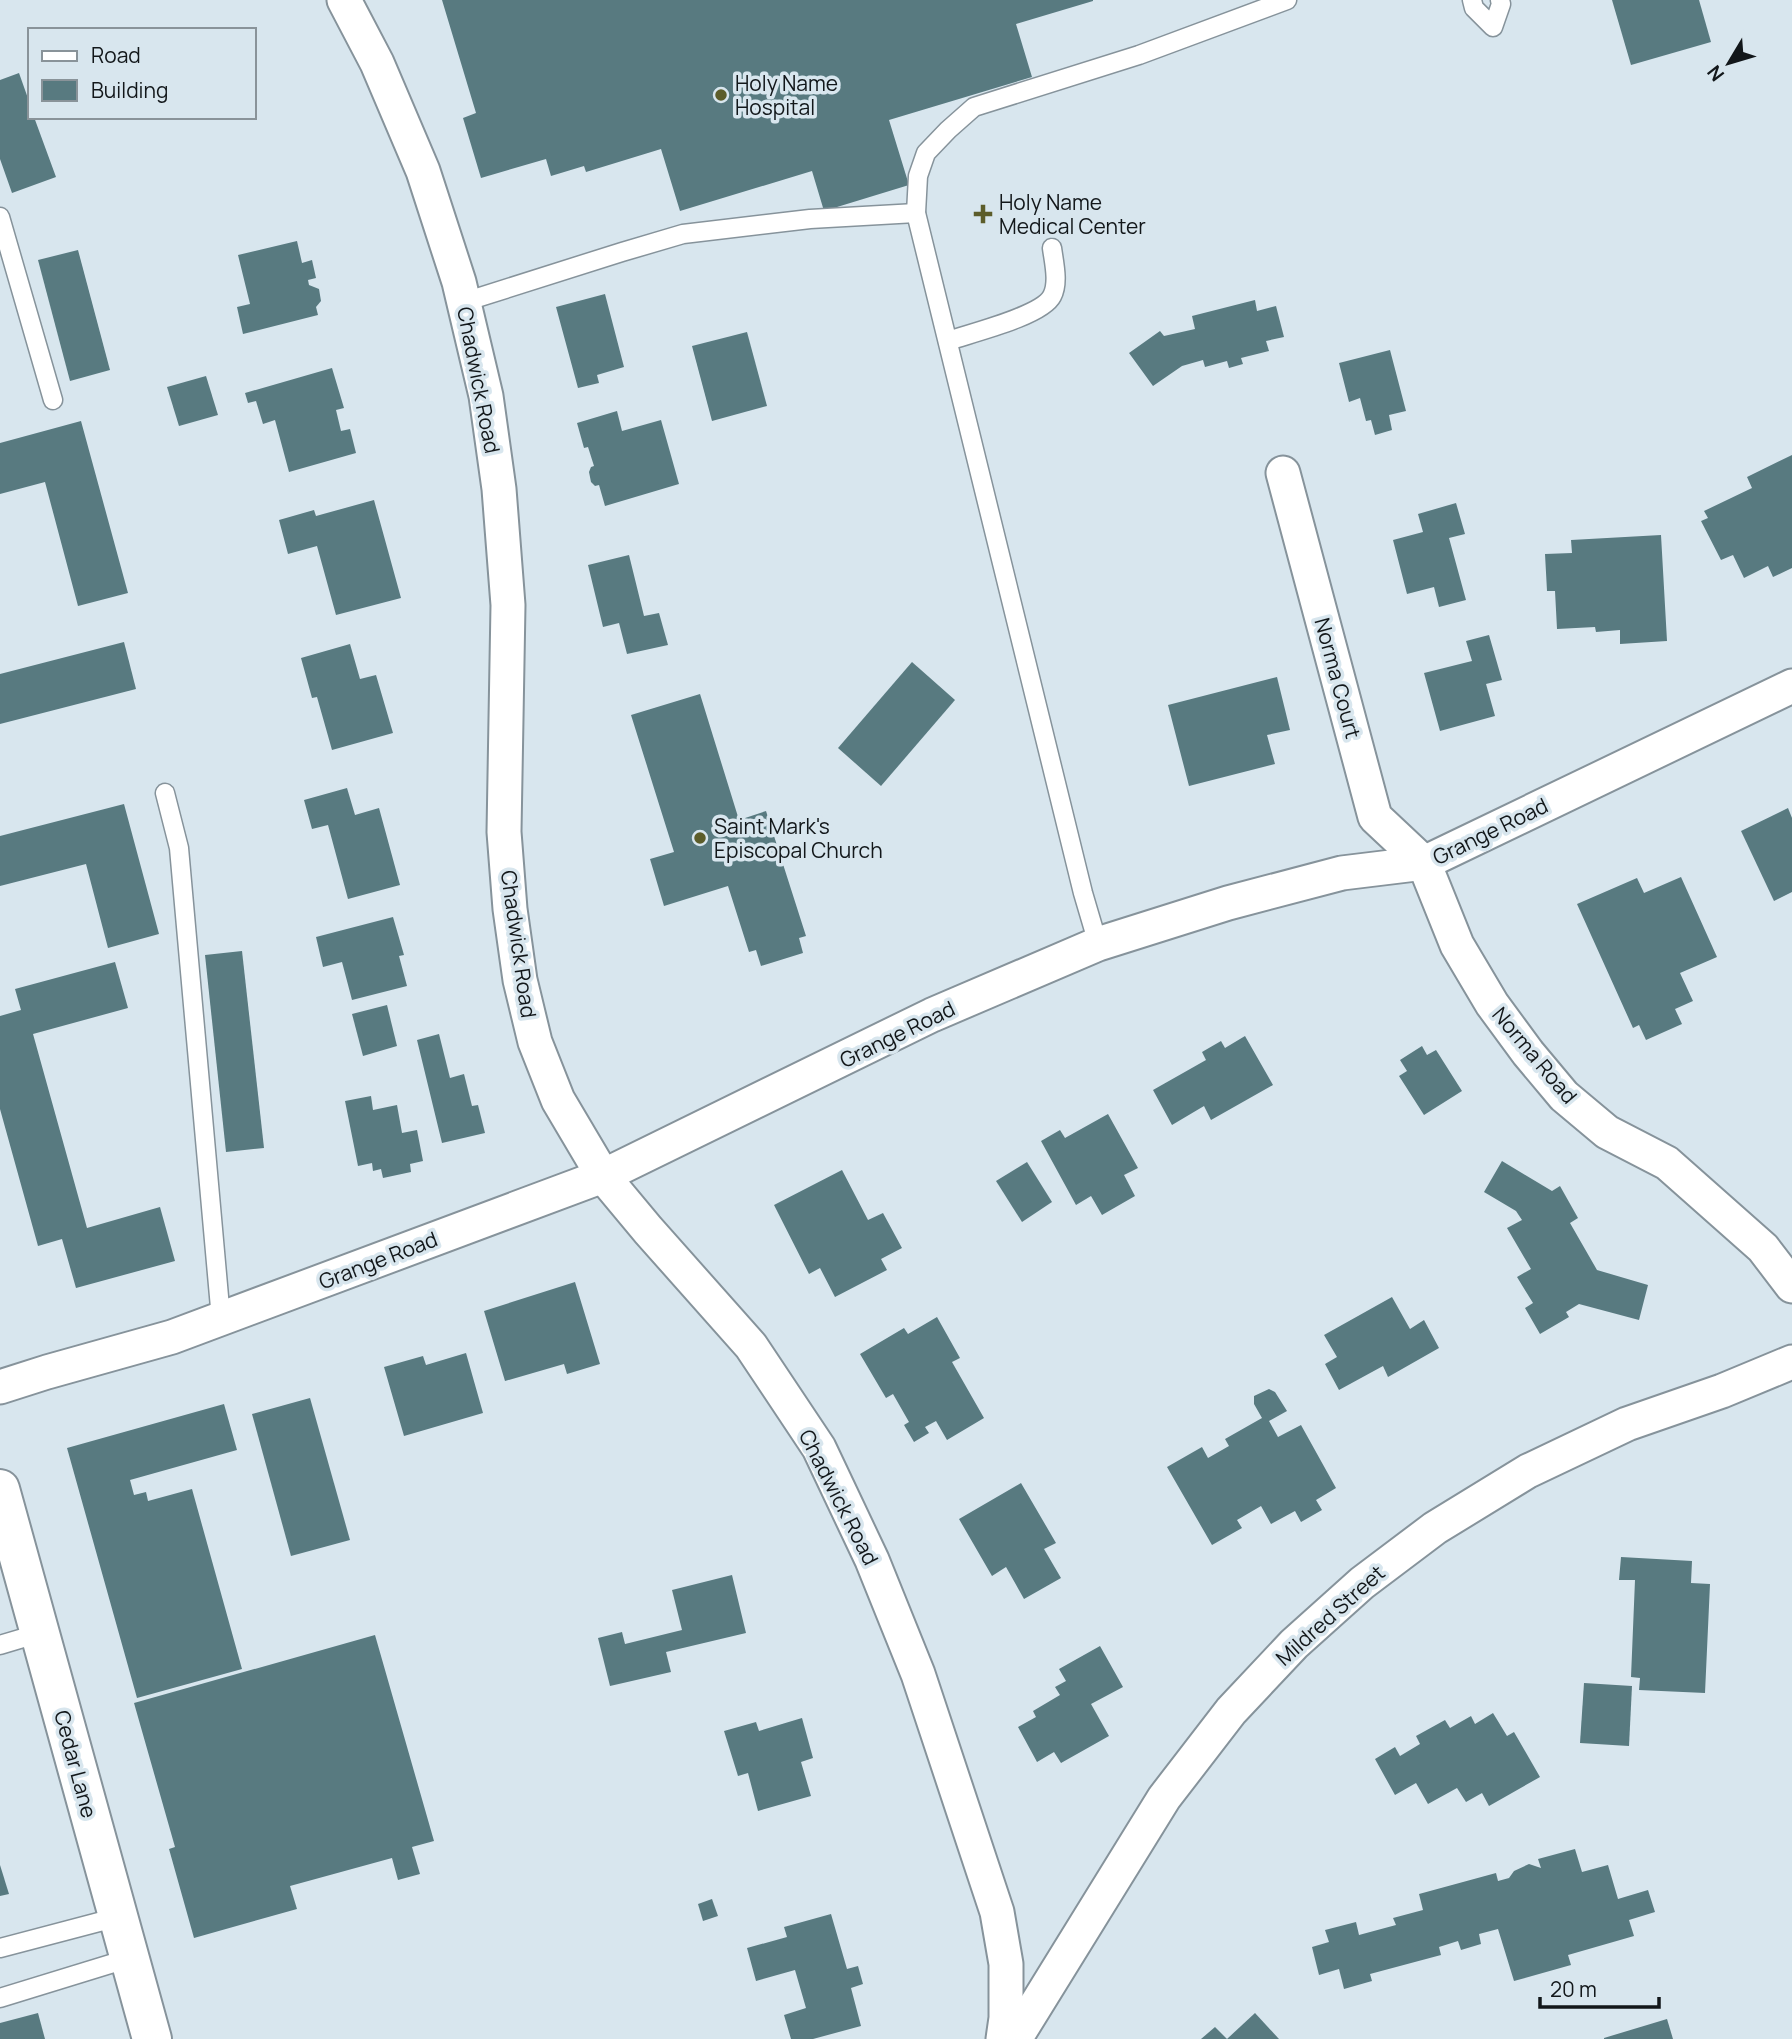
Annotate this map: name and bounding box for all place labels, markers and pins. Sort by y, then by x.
place label: Holy Name Hospital [735,69,838,121]
marker: Holy Name Hospital [713,87,729,103]
place label: Holy Name Medical Center [999,188,1146,240]
marker: Holy Name Medical Center [973,204,993,224]
place label: Saint Mark's Episcopal Church [714,812,883,864]
marker: Saint Mark's Episcopal Church [692,830,708,846]

